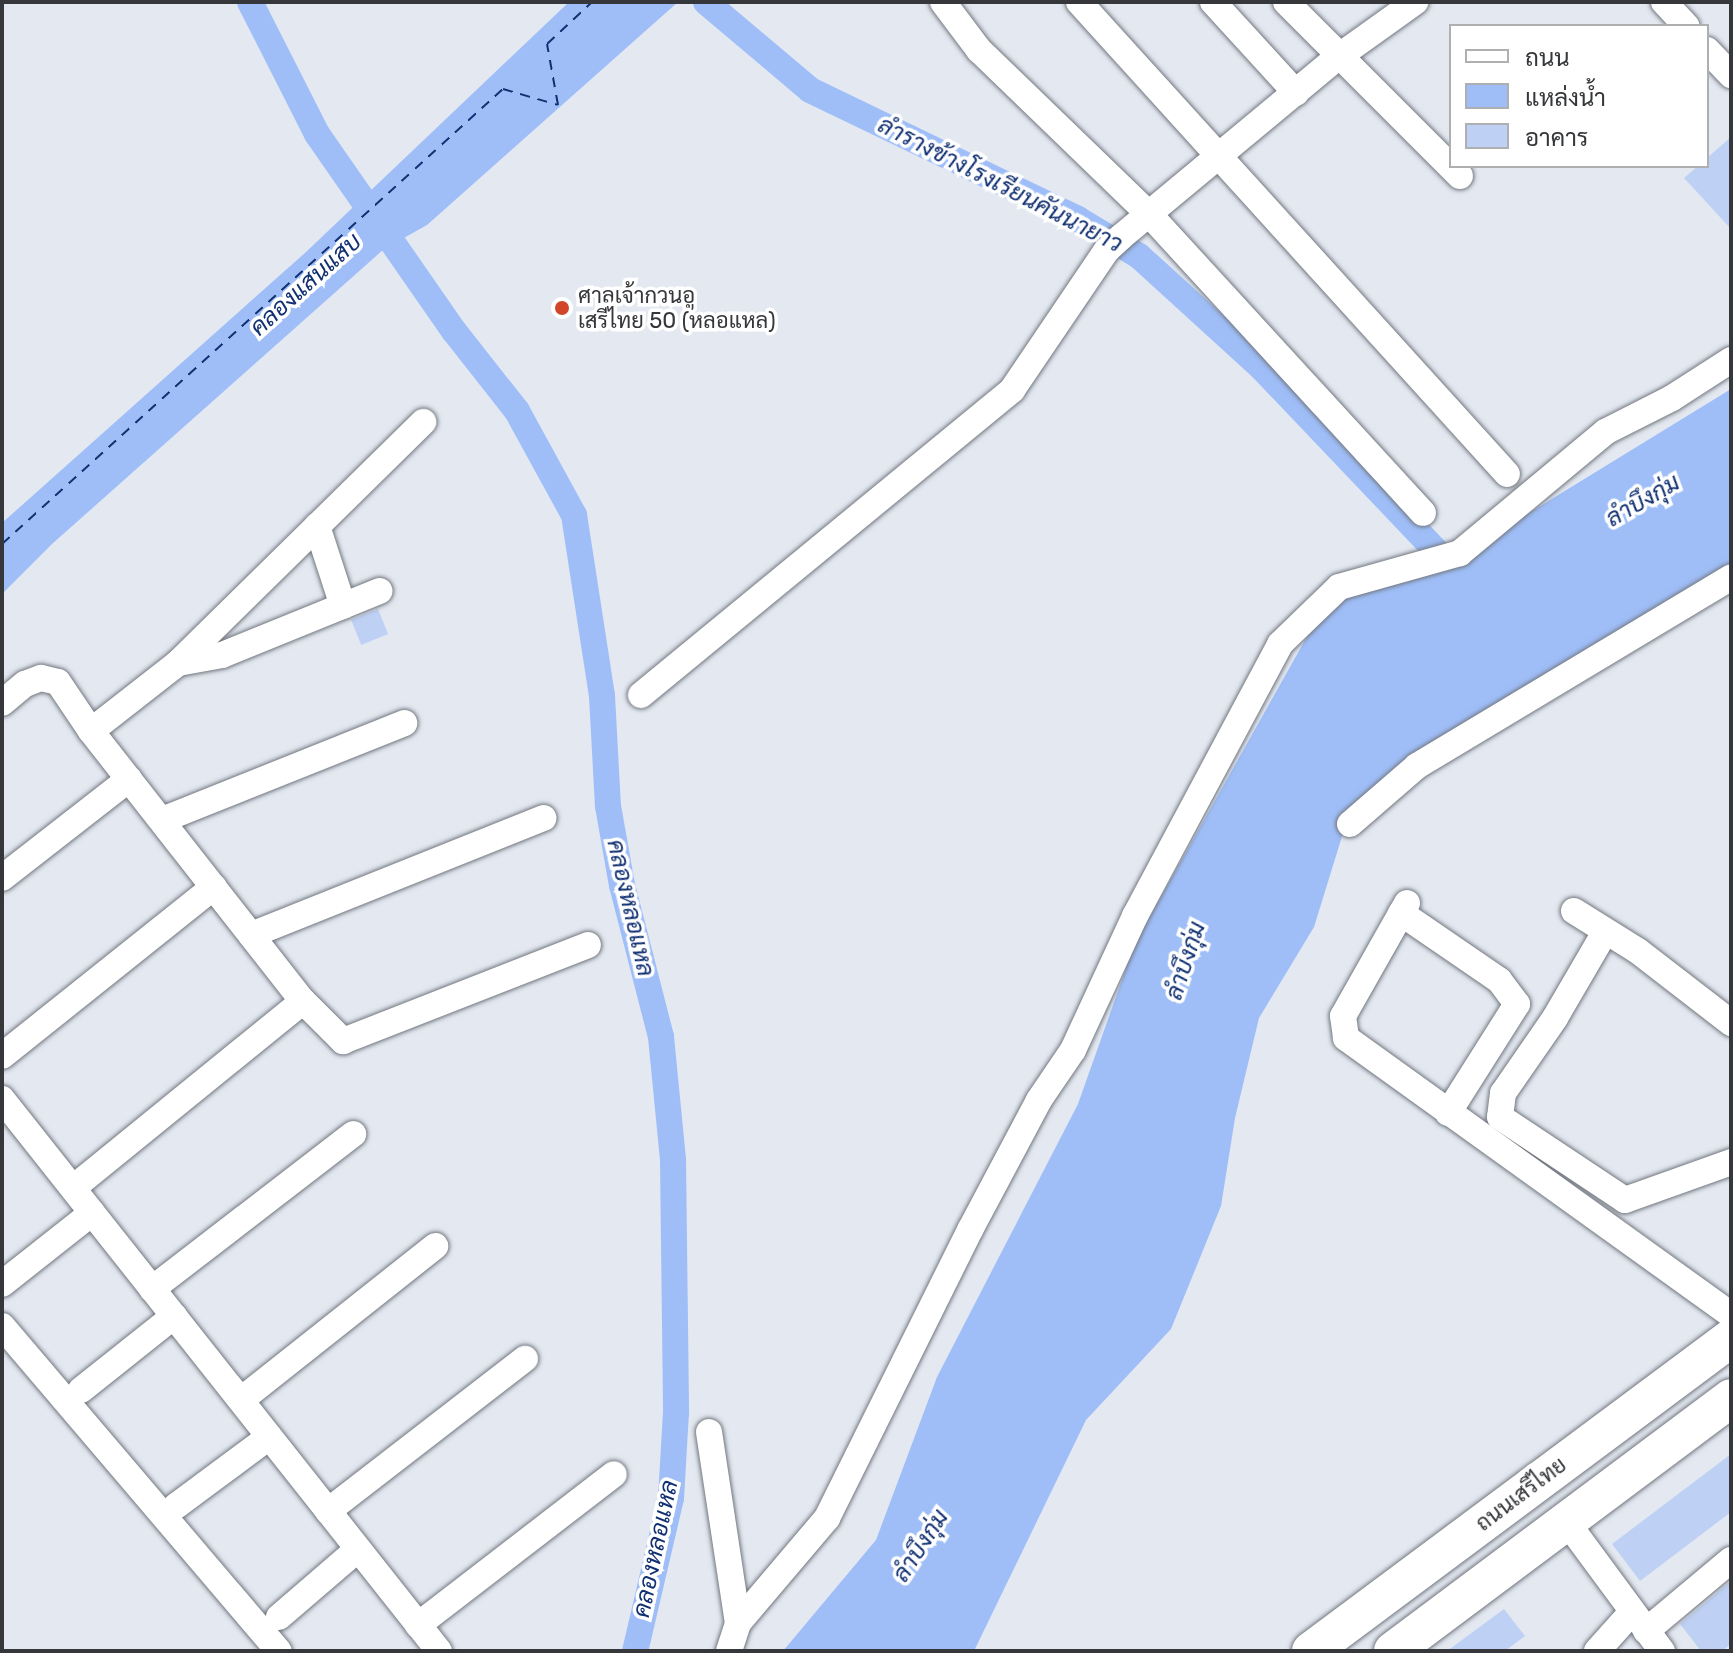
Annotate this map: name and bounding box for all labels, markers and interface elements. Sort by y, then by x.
legend [1449,24,1709,168]
text: ถนน [1525,44,1570,72]
text: แหล่งน้ำ [1525,84,1606,112]
water label: ลำรางข้างโรงเรียนคันนายาว [873,111,1127,259]
text: อาคาร [1525,124,1588,152]
water label: คลองแสนแสบ [244,228,368,342]
place label: ศาลเจ้ากวนอู เสรีไทย 50 (หลอแหล) [578,282,776,334]
marker: ศาลเจ้ากวนอู เสรีไทย 50 (หลอแหล) [553,299,571,317]
water label: ลำบึงกุ่ม [1601,468,1685,534]
water label: คลองหลอแหล [600,837,660,979]
water label: ลำบึงกุ่ม [1160,918,1212,1004]
street label: ถนนเสรีไทย [1470,1451,1572,1537]
water label: คลองหลอแหล [627,1478,685,1620]
water label: ลำบึงกุ่ม [887,1504,955,1588]

